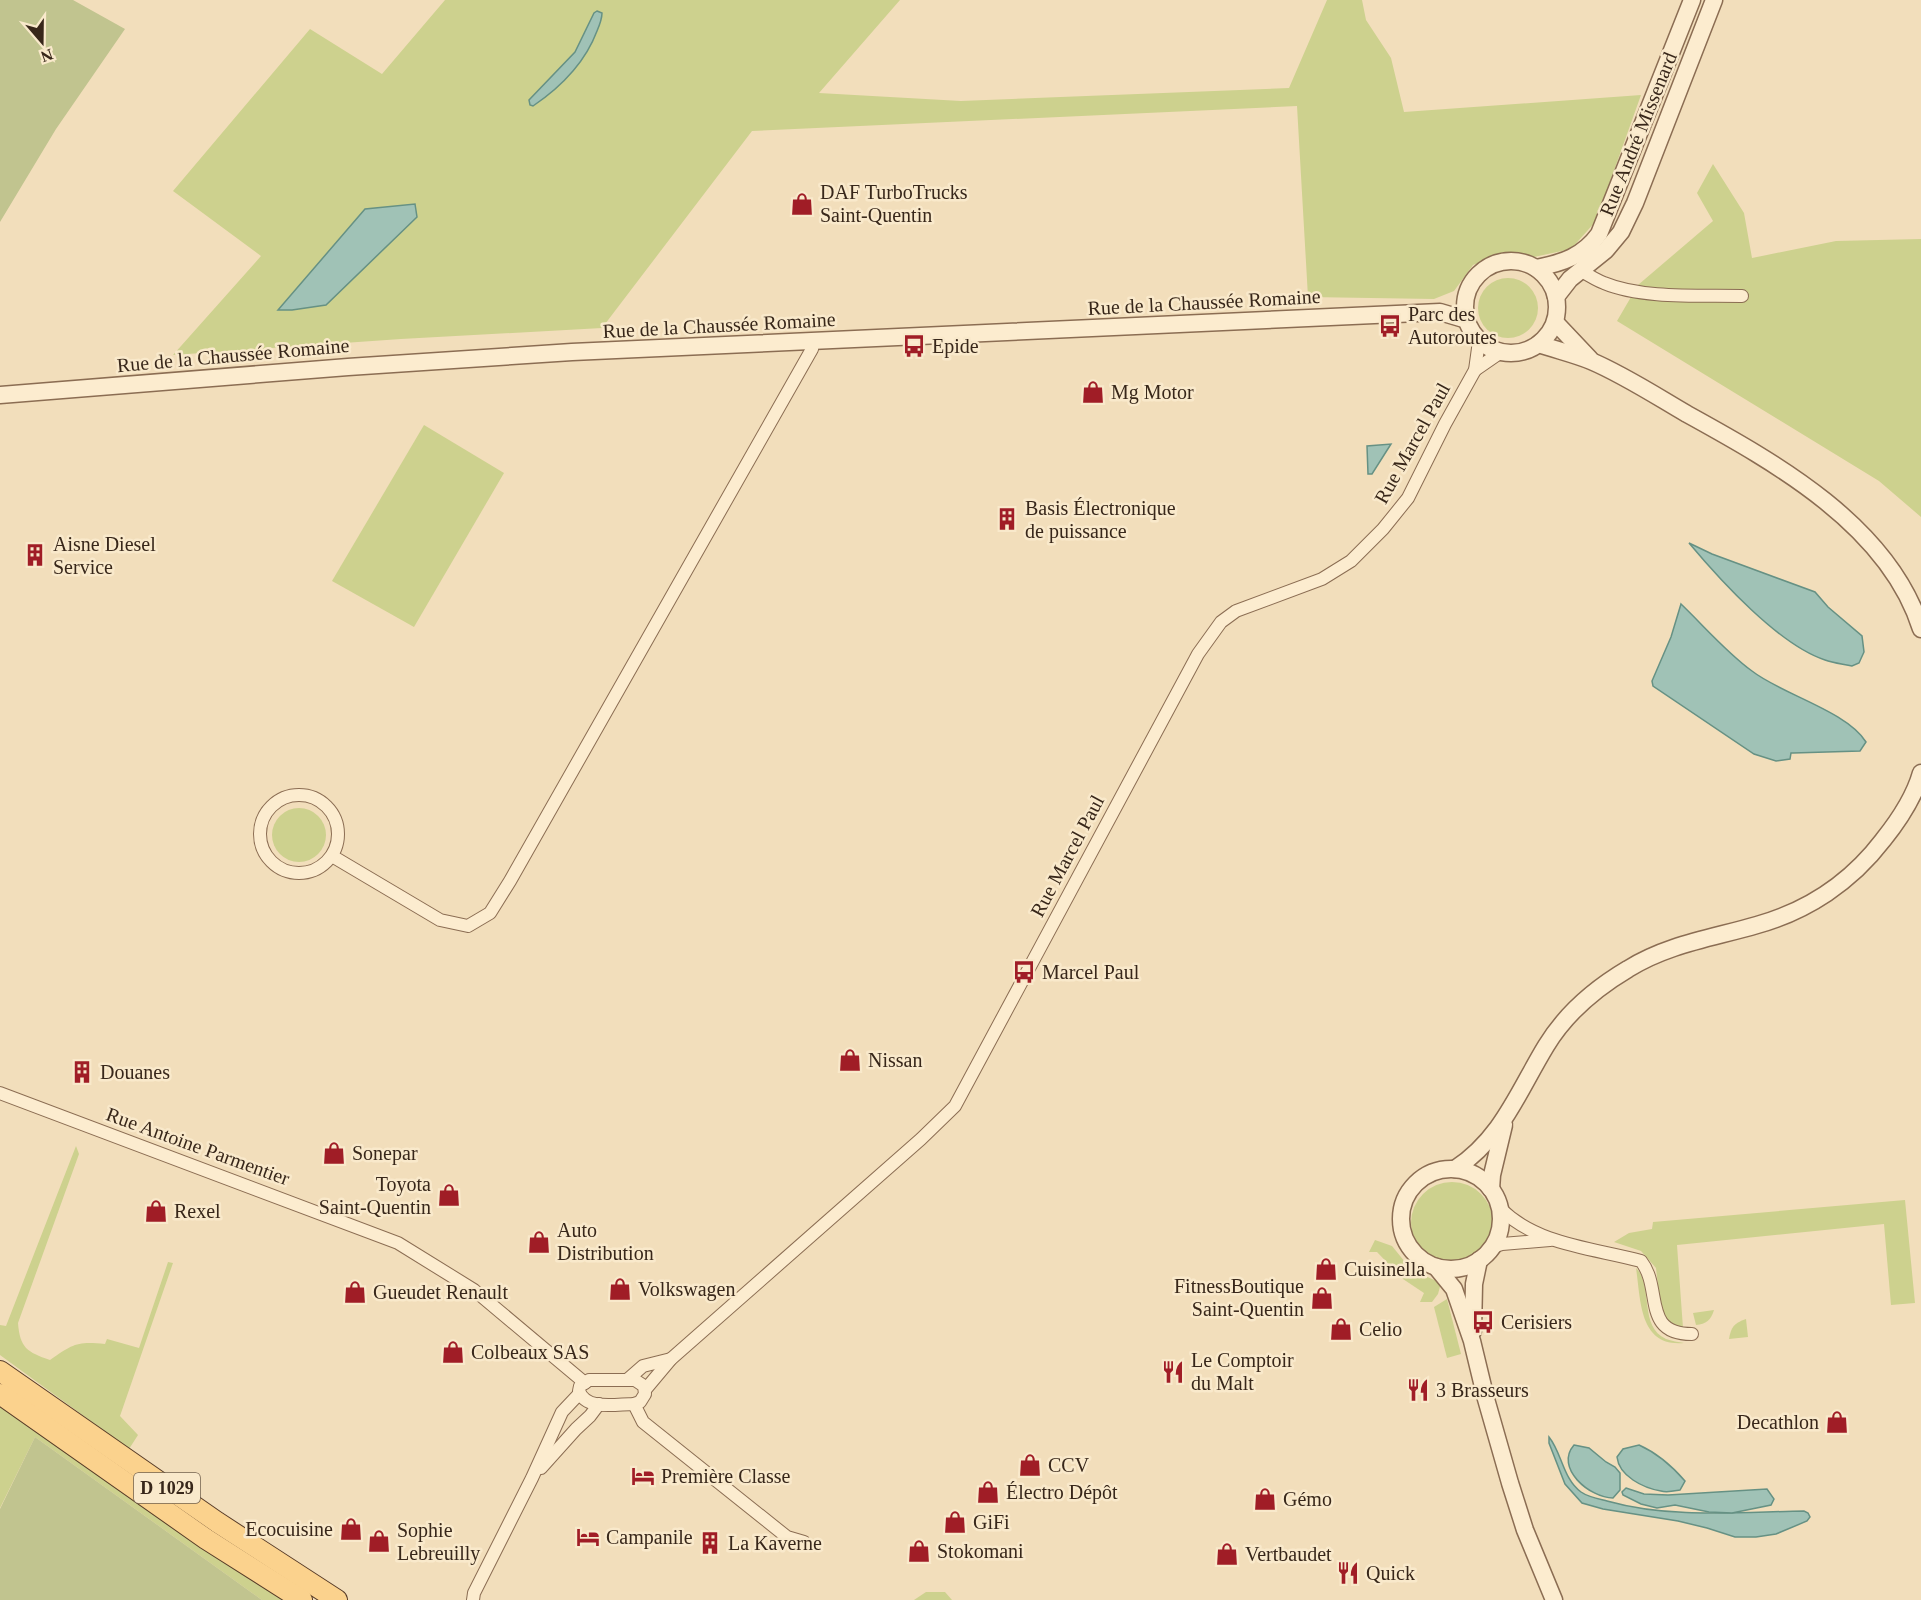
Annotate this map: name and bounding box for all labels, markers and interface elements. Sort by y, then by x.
north arrow [12,12,72,72]
text: N [38,46,55,66]
street label: Rue André Missenard [1595,49,1681,219]
place label: DAF TurboTrucks Saint-Quentin [820,181,968,226]
shop icon: DAF TurboTrucks Saint-Quentin [789,191,815,217]
street label: Rue de la Chaussée Romaine [1087,285,1321,319]
place label: Parc des Autoroutes [1408,303,1497,348]
street label: Rue de la Chaussée Romaine [602,308,836,342]
bus stop icon: Parc des Autoroutes [1377,313,1403,339]
bus stop icon: Epide [901,333,927,359]
street label: Rue de la Chaussée Romaine [116,334,350,376]
place label: Epide [932,335,979,358]
shop icon: Mg Motor [1080,379,1106,405]
street label: Rue Marcel Paul [1370,379,1454,507]
place label: Mg Motor [1111,381,1194,404]
place label: Basis Électronique de puissance [1025,497,1176,543]
building icon: Basis Électronique de puissance [994,506,1020,532]
place label: Aisne Diesel Service [53,533,156,578]
building icon: Aisne Diesel Service [22,542,48,568]
street label: Rue Marcel Paul [1026,791,1108,921]
bus stop icon: Marcel Paul [1011,959,1037,985]
place label: Marcel Paul [1042,961,1140,983]
shop icon: Nissan [837,1047,863,1073]
place label: Nissan [868,1049,922,1071]
building icon: Douanes [69,1059,95,1085]
place label: Douanes [100,1061,170,1083]
street label: Rue Antoine Parmentier [103,1103,293,1190]
shop icon: Sonepar [321,1140,347,1166]
place label: Sonepar [352,1142,418,1165]
place label: Toyota Saint-Quentin [319,1173,431,1218]
shop icon: Toyota Saint-Quentin [436,1182,462,1208]
shop icon: Rexel [143,1198,169,1224]
place label: Rexel [174,1200,221,1222]
place label: Auto Distribution [557,1219,654,1264]
shop icon: Auto Distribution [526,1229,552,1255]
shop icon: Cuisinella [1313,1256,1339,1282]
place label: Cuisinella [1344,1258,1425,1280]
place label: FitnessBoutique Saint-Quentin [1174,1275,1304,1320]
shop icon: Volkswagen [607,1276,633,1302]
place label: Volkswagen [638,1278,735,1301]
shop icon: Gueudet Renault [342,1279,368,1305]
place label: Gueudet Renault [373,1281,508,1303]
shop icon: FitnessBoutique Saint-Quentin [1309,1285,1335,1311]
bus stop icon: Cerisiers [1470,1309,1496,1335]
place label: Cerisiers [1501,1311,1572,1333]
shop icon: Celio [1328,1316,1354,1342]
place label: Celio [1359,1318,1402,1340]
shop icon: Colbeaux SAS [440,1339,466,1365]
place label: Colbeaux SAS [471,1341,589,1363]
place label: Le Comptoir du Malt [1191,1349,1294,1394]
restaurant icon: Le Comptoir du Malt [1160,1359,1186,1385]
restaurant icon: 3 Brasseurs [1405,1377,1431,1403]
place label: 3 Brasseurs [1436,1379,1529,1401]
shop icon: Decathlon [1824,1409,1850,1435]
place label: Decathlon [1737,1411,1819,1433]
shop icon: CCV [1017,1452,1043,1478]
place label: CCV [1048,1454,1090,1476]
hotel icon: Première Classe [630,1463,656,1489]
place label: Première Classe [661,1465,791,1487]
road number: D 1029 [134,1473,200,1503]
shop icon: Électro Dépôt [975,1479,1001,1505]
place label: Électro Dépôt [1006,1481,1118,1504]
shop icon: Gémo [1252,1486,1278,1512]
place label: Gémo [1283,1488,1332,1510]
shop icon: GiFi [942,1509,968,1535]
place label: GiFi [973,1511,1010,1533]
shop icon: Ecocuisine [338,1516,364,1542]
place label: Ecocuisine [245,1518,333,1540]
place label: Sophie Lebreuilly [397,1519,480,1565]
hotel icon: Campanile [575,1524,601,1550]
place label: Campanile [606,1526,693,1549]
shop icon: Sophie Lebreuilly [366,1528,392,1554]
building icon: La Kaverne [697,1530,723,1556]
place label: La Kaverne [728,1532,822,1554]
shop icon: Stokomani [906,1538,932,1564]
place label: Stokomani [937,1540,1024,1562]
shop icon: Vertbaudet [1214,1541,1240,1567]
place label: Vertbaudet [1245,1543,1332,1565]
restaurant icon: Quick [1335,1560,1361,1586]
place label: Quick [1366,1562,1415,1584]

